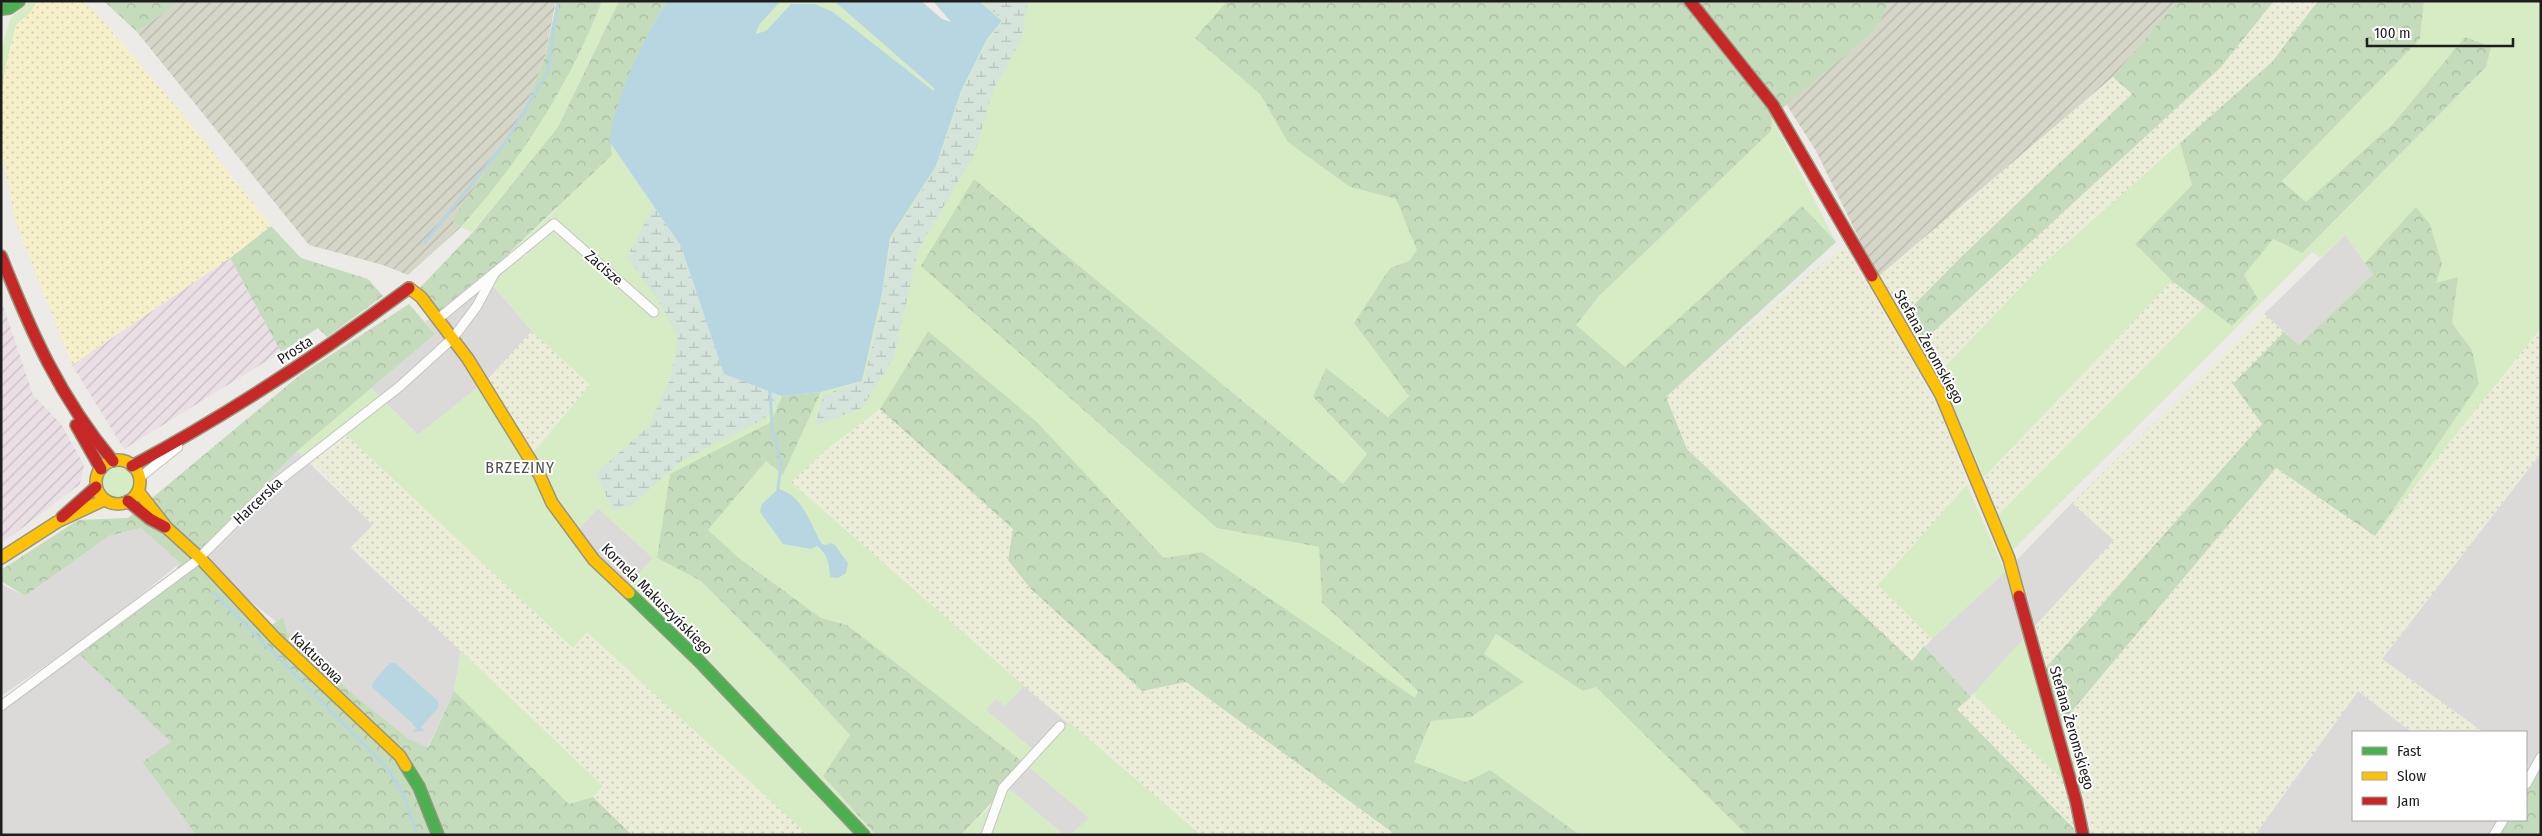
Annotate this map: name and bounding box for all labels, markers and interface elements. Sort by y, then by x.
scale bar [2367,15,2513,47]
text: 100 m [2374,24,2411,42]
street label: Zacisze [581,247,627,289]
street label: Stefana Żeromskiego [1890,287,1968,407]
street label: Prosta [274,332,316,368]
district label: BRZEZINY [485,458,555,477]
street label: Harcerska [230,474,286,528]
street label: Kornela Makuszyńskiego [598,540,716,658]
street label: Kaktusowa [287,629,347,687]
street label: Stefana Żeromskiego [2046,664,2098,792]
legend [2352,731,2527,821]
text: Fast [2397,742,2421,760]
text: Slow [2397,767,2426,785]
text: Jam [2397,792,2420,810]

